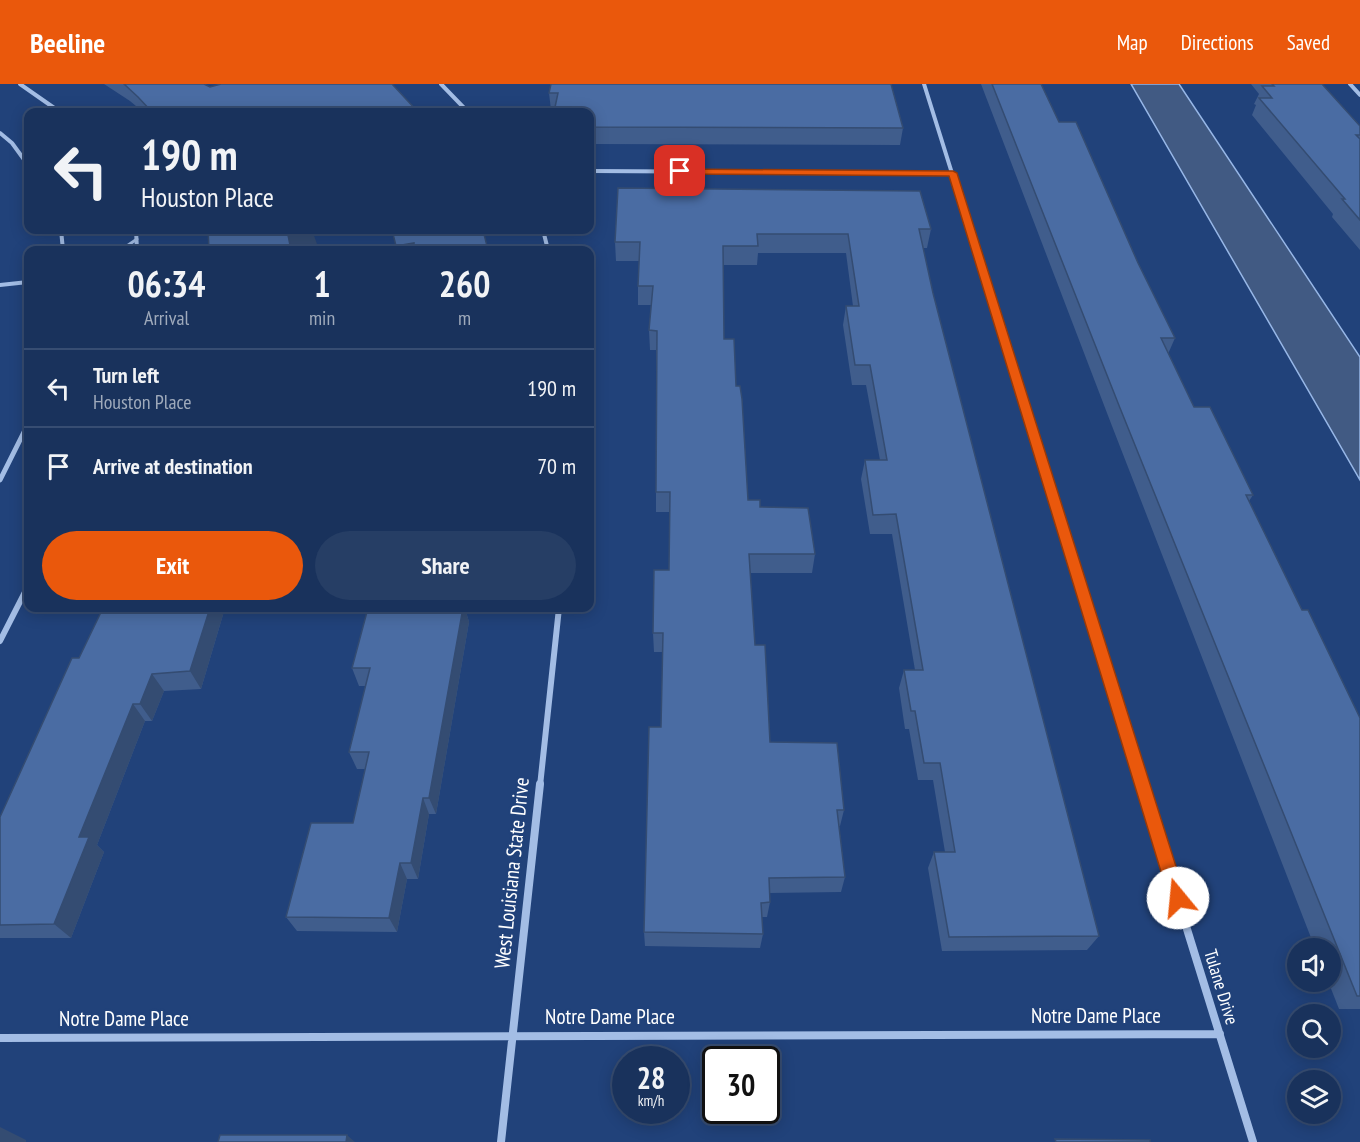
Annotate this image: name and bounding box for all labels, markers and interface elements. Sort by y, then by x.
text: Beeline [30,24,105,61]
text: Map [1117,29,1148,56]
text: Directions [1181,29,1254,56]
text: Saved [1287,29,1330,56]
text: 190 m [141,127,238,182]
icon: left [42,132,120,210]
pin [654,145,705,196]
icon: arrive [663,154,696,187]
text: Houston Place [141,180,274,214]
text: 06:34 [128,260,205,307]
text: 1 [313,260,331,307]
text: 260 [439,260,490,307]
text: Arrival [144,305,189,331]
text: min [309,305,335,331]
text: m [458,305,471,331]
text: Turn left [93,361,159,389]
icon: left [42,372,75,405]
text: 190 m [527,374,576,402]
text: Houston Place [93,389,192,415]
icon: arrive [42,450,75,483]
text: Arrive at destination [93,452,253,480]
text: 70 m [537,452,576,480]
button: Exit [42,531,303,600]
button: Share [315,531,576,600]
street label: West Louisiana State Drive [488,776,535,970]
position arrow [1146,866,1210,930]
map controls [1287,938,1341,1124]
button: sound [1287,938,1341,992]
street label: Tulane Drive [1199,946,1244,1027]
street label: Notre Dame Place [1031,1002,1161,1029]
street label: Notre Dame Place [545,1003,675,1030]
button: search [1287,1004,1341,1058]
street label: Notre Dame Place [59,1005,189,1032]
speed limit sign: 30 [702,1046,780,1124]
text: 28 [637,1058,665,1097]
button: layers [1287,1070,1341,1124]
text: km/h [638,1091,664,1110]

